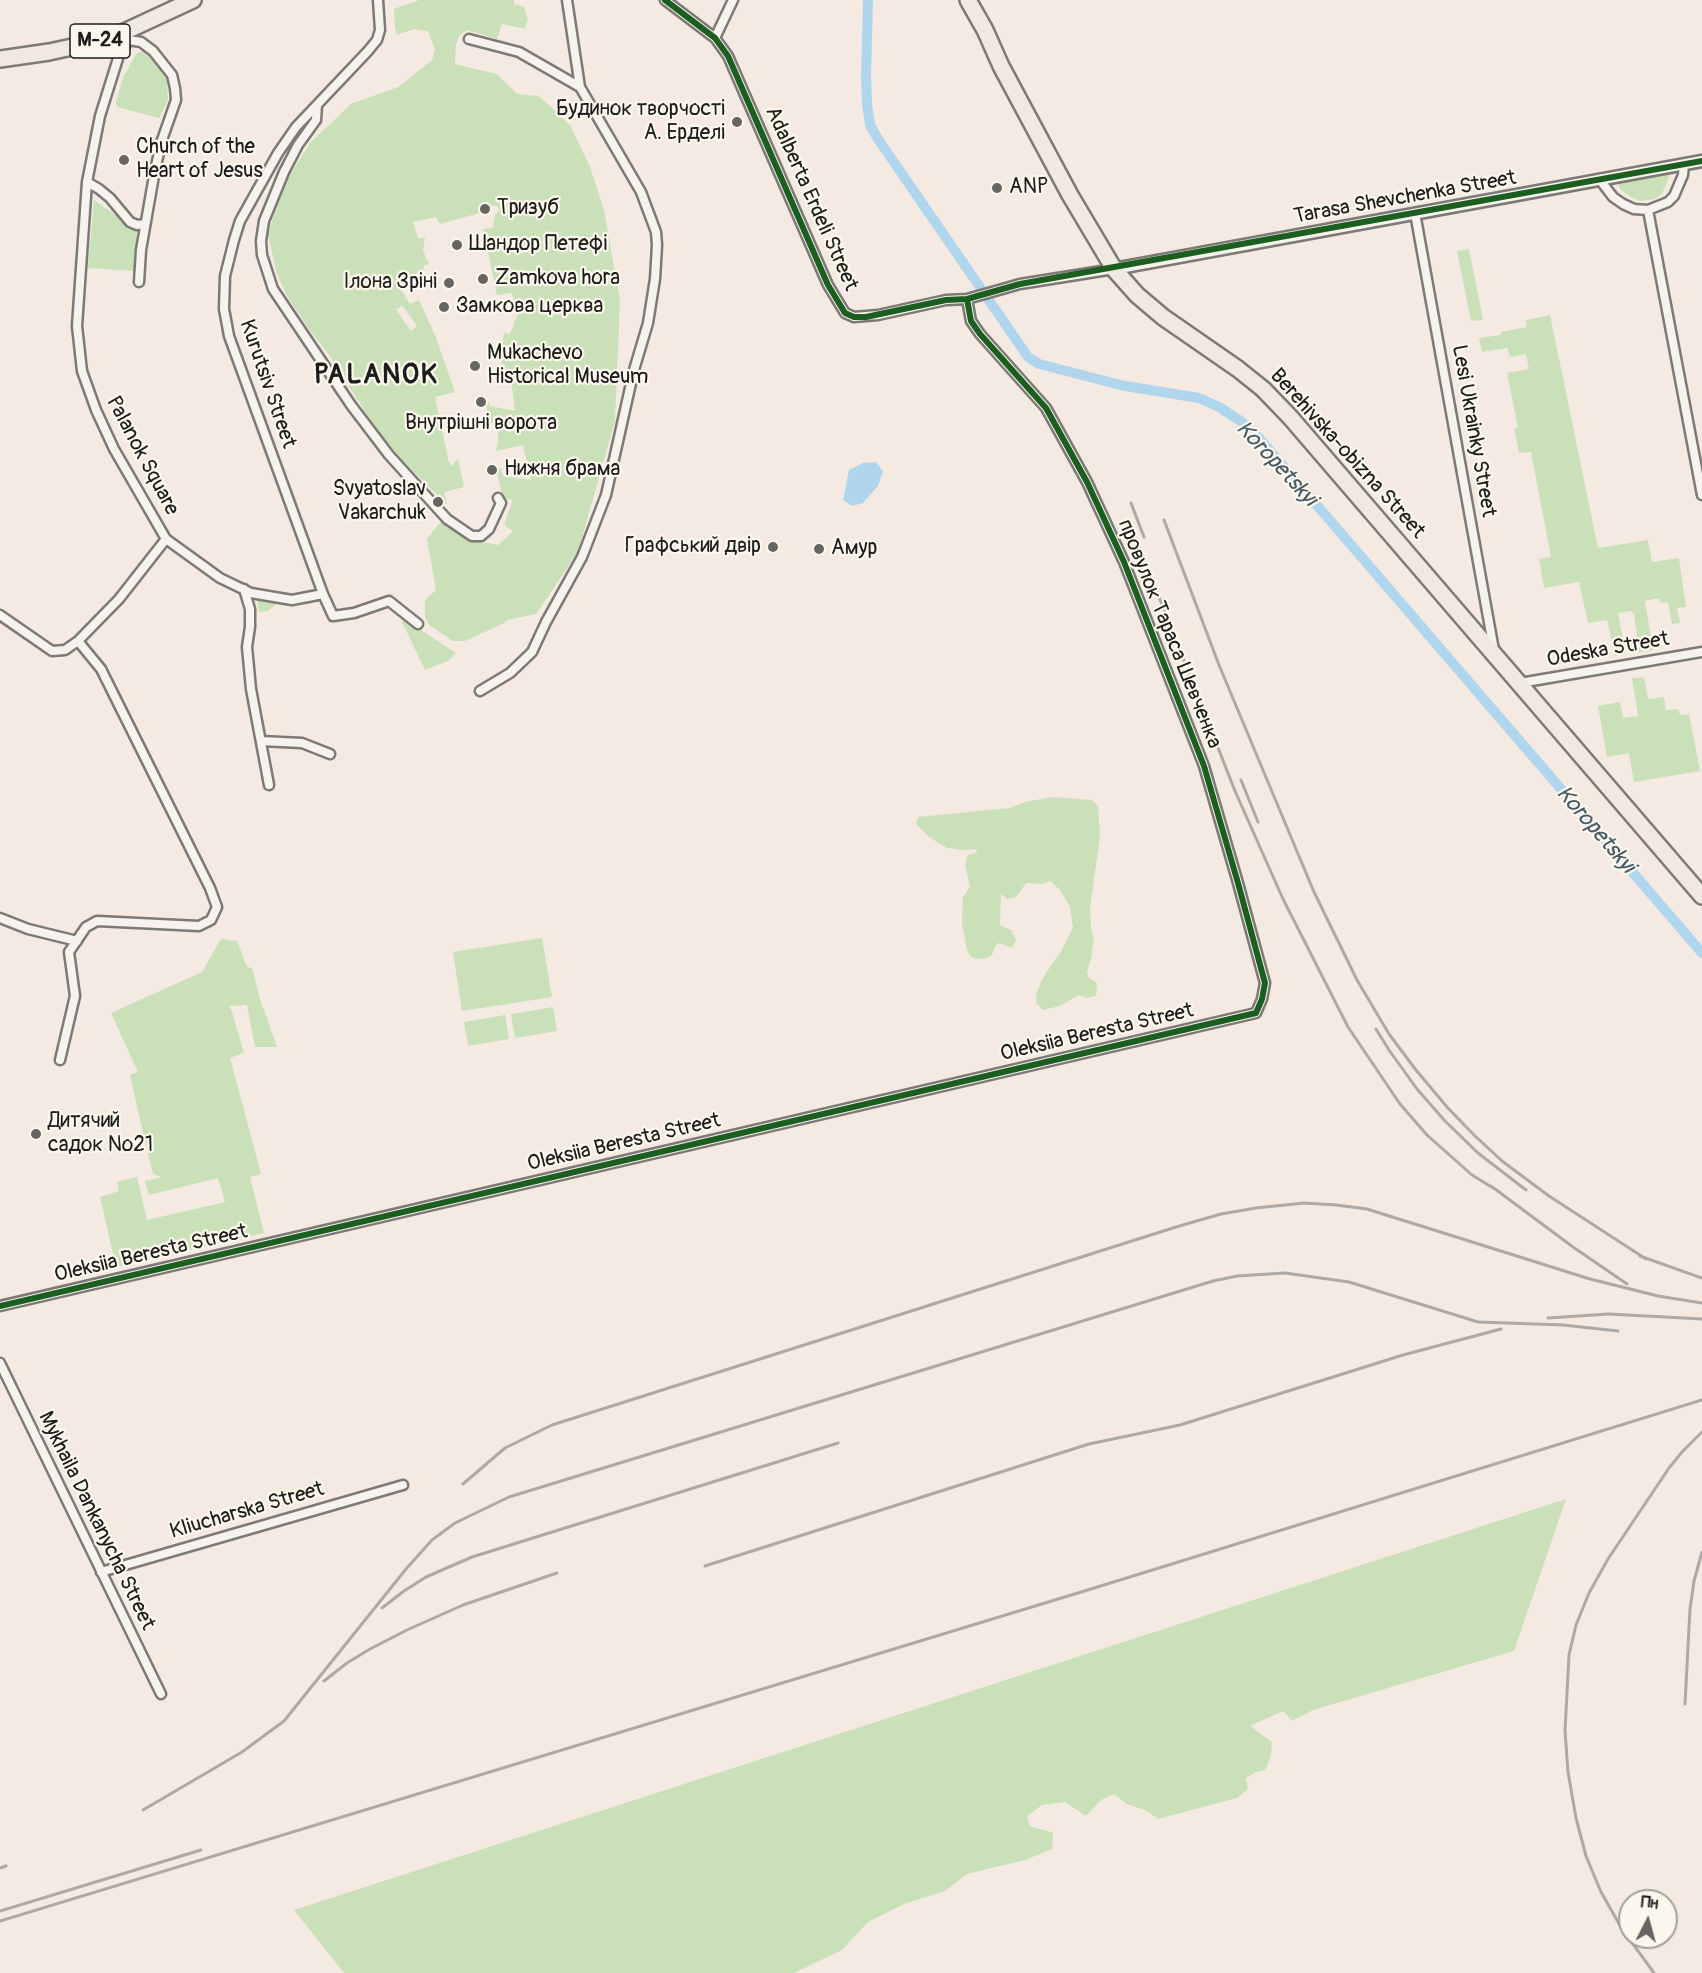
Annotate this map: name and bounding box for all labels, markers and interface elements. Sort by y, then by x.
road number: М-24 [70,24,130,58]
place label: Будинок творчості А. Ерделі [556,97,725,147]
street label: Adalberta Erdeli Street [759,103,863,295]
marker: Будинок творчості А. Ерделі [730,115,744,129]
place label: Church of the Heart of Jesus [136,135,263,185]
marker: Church of the Heart of Jesus [117,153,131,167]
street label: Tarasa Shevchenka Street [1292,166,1518,230]
place label: ANP [1009,175,1048,201]
marker: ANP [990,181,1004,195]
place label: Тризуб [497,196,559,222]
marker: Тризуб [478,202,492,216]
place label: Шандор Петефі [469,232,607,258]
marker: Шандор Петефі [450,238,464,252]
place label: Zamkova hora [495,266,620,292]
place label: Ілона Зріні [343,270,437,296]
marker: Zamkova hora [476,272,490,286]
marker: Ілона Зріні [442,276,456,290]
place label: Замкова церква [456,294,603,320]
marker: Замкова церква [437,300,451,314]
street label: Kurutsiv Street [233,316,301,452]
place label: Mukachevo Historical Museum [487,341,648,391]
street label: Lesi Ukrainky Street [1445,343,1501,519]
marker: Mukachevo Historical Museum [468,359,482,373]
district label: PALANOK [314,360,438,392]
street label: Berehivska-obizna Street [1264,364,1430,544]
street label: Palanok Square [100,392,184,520]
marker: Внутрішні ворота [474,395,488,409]
place label: Внутрішні ворота [405,411,557,437]
water label: Koropetskyi [1230,416,1322,512]
place label: Нижня брама [504,457,620,483]
marker: Нижня брама [485,463,499,477]
place label: Svyatoslav Vakarchuk [333,477,426,527]
marker: Svyatoslav Vakarchuk [431,495,445,509]
street label: провулок Тараса Шевченка [1111,516,1227,752]
place label: Графський двір [625,534,761,560]
place label: Амур [831,536,877,562]
marker: Графський двір [766,540,780,554]
marker: Амур [812,542,826,556]
street label: Odeska Street [1545,627,1671,673]
water label: Koropetskyi [1550,781,1640,879]
street label: Oleksiia Beresta Street [998,999,1196,1067]
place label: Дитячий садок №21 [48,1109,153,1159]
street label: Oleksiia Beresta Street [525,1109,723,1177]
marker: Дитячий садок №21 [29,1127,43,1141]
street label: Oleksiia Beresta Street [52,1220,250,1288]
street label: Mykhaila Dankanycha Street [32,1408,160,1634]
street label: Kliucharska Street [167,1477,327,1545]
north arrow [1618,1889,1678,1949]
text: Пн [1640,1892,1659,1914]

